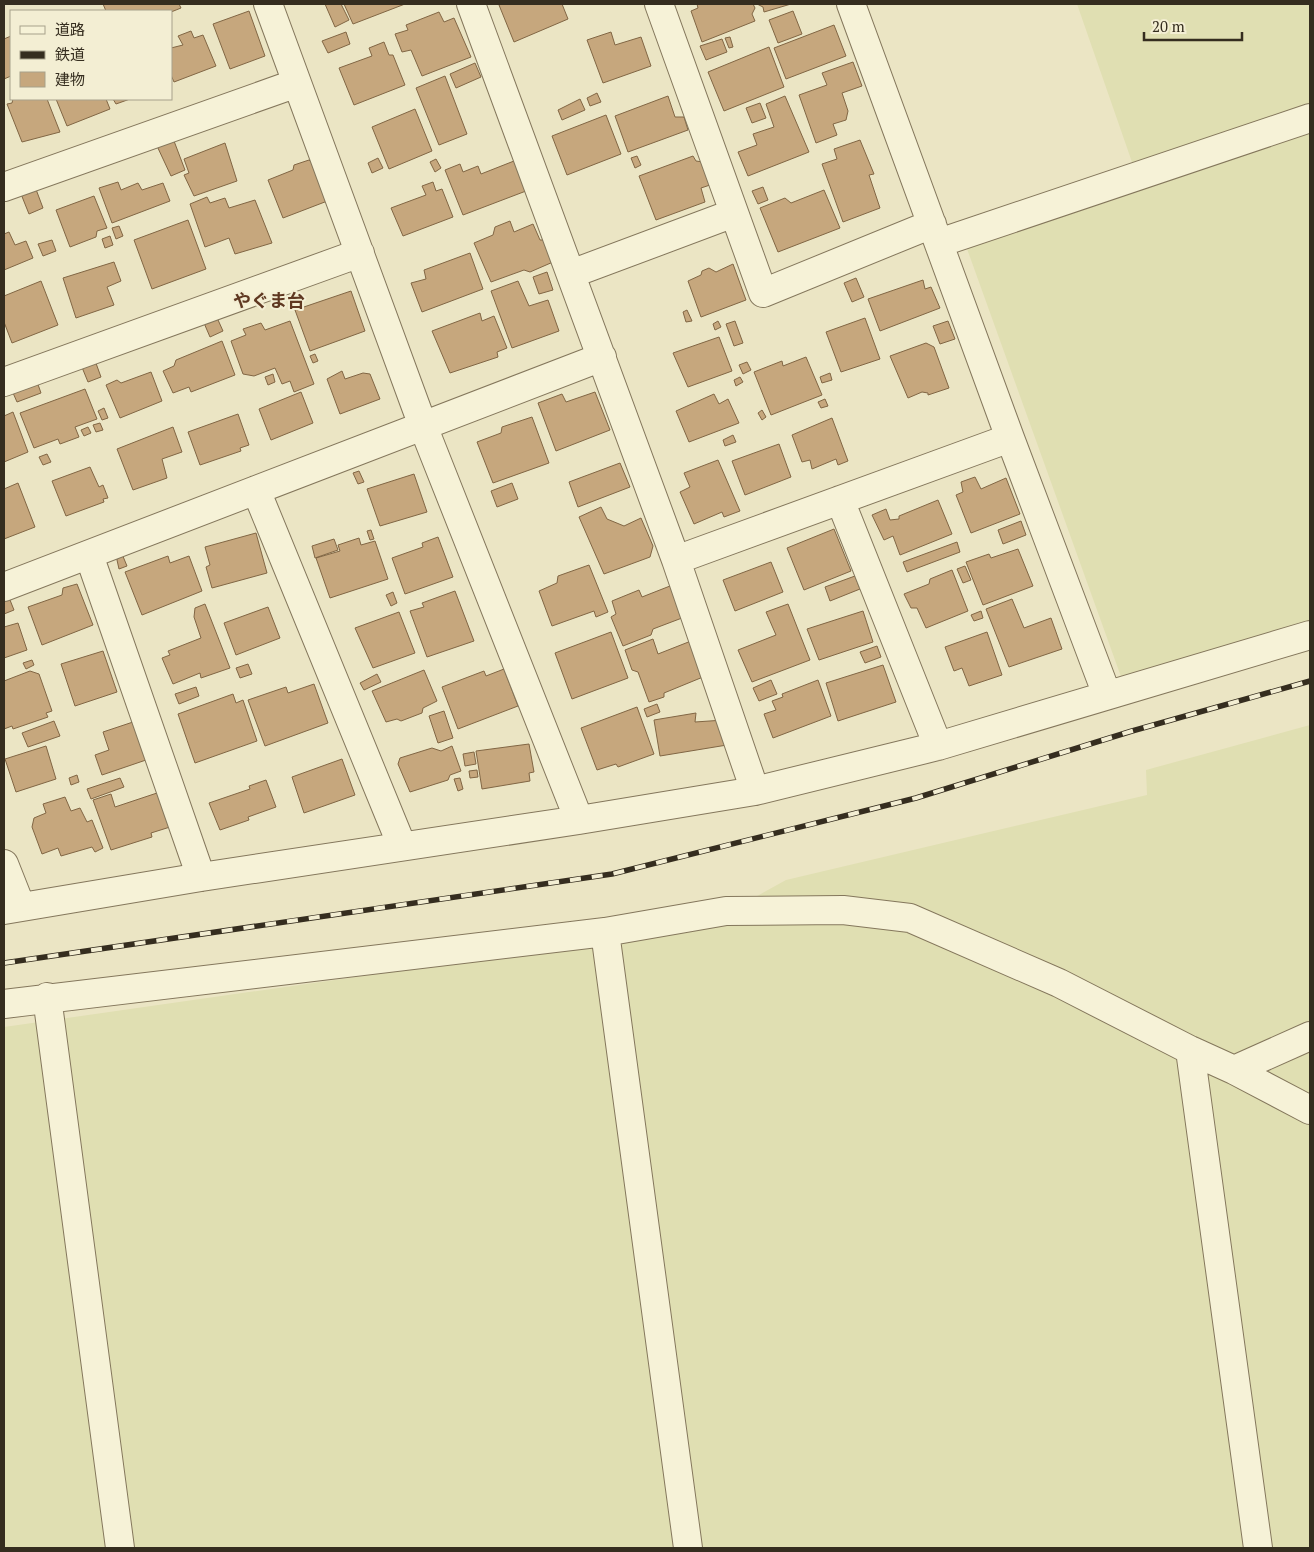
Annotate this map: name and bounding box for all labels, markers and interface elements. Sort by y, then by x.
legend [10,10,172,100]
scale bar [1144,10,1242,42]
text: 20 m [1152,16,1185,36]
text: 道路 [55,19,85,39]
text: 鉄道 [55,44,85,64]
text: 建物 [55,69,85,89]
district label: やぐま台 [233,288,305,312]

